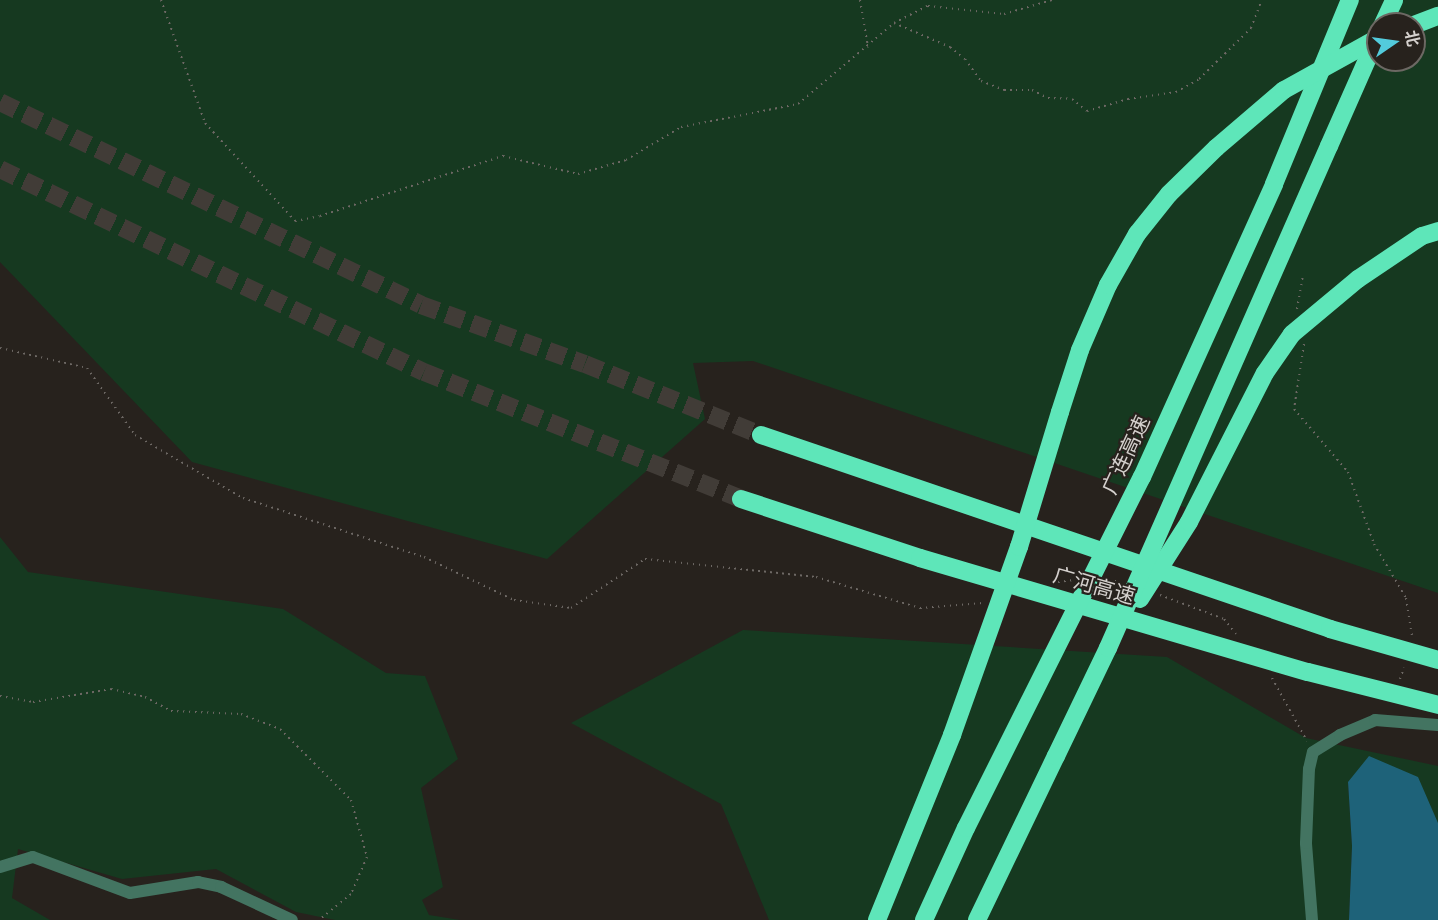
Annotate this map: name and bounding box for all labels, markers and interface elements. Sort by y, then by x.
north arrow [1366,12,1426,72]
text: 北 [1401,28,1423,48]
street label: 广连高速 [1097,412,1155,498]
street label: 广河高速 [1050,562,1138,610]

